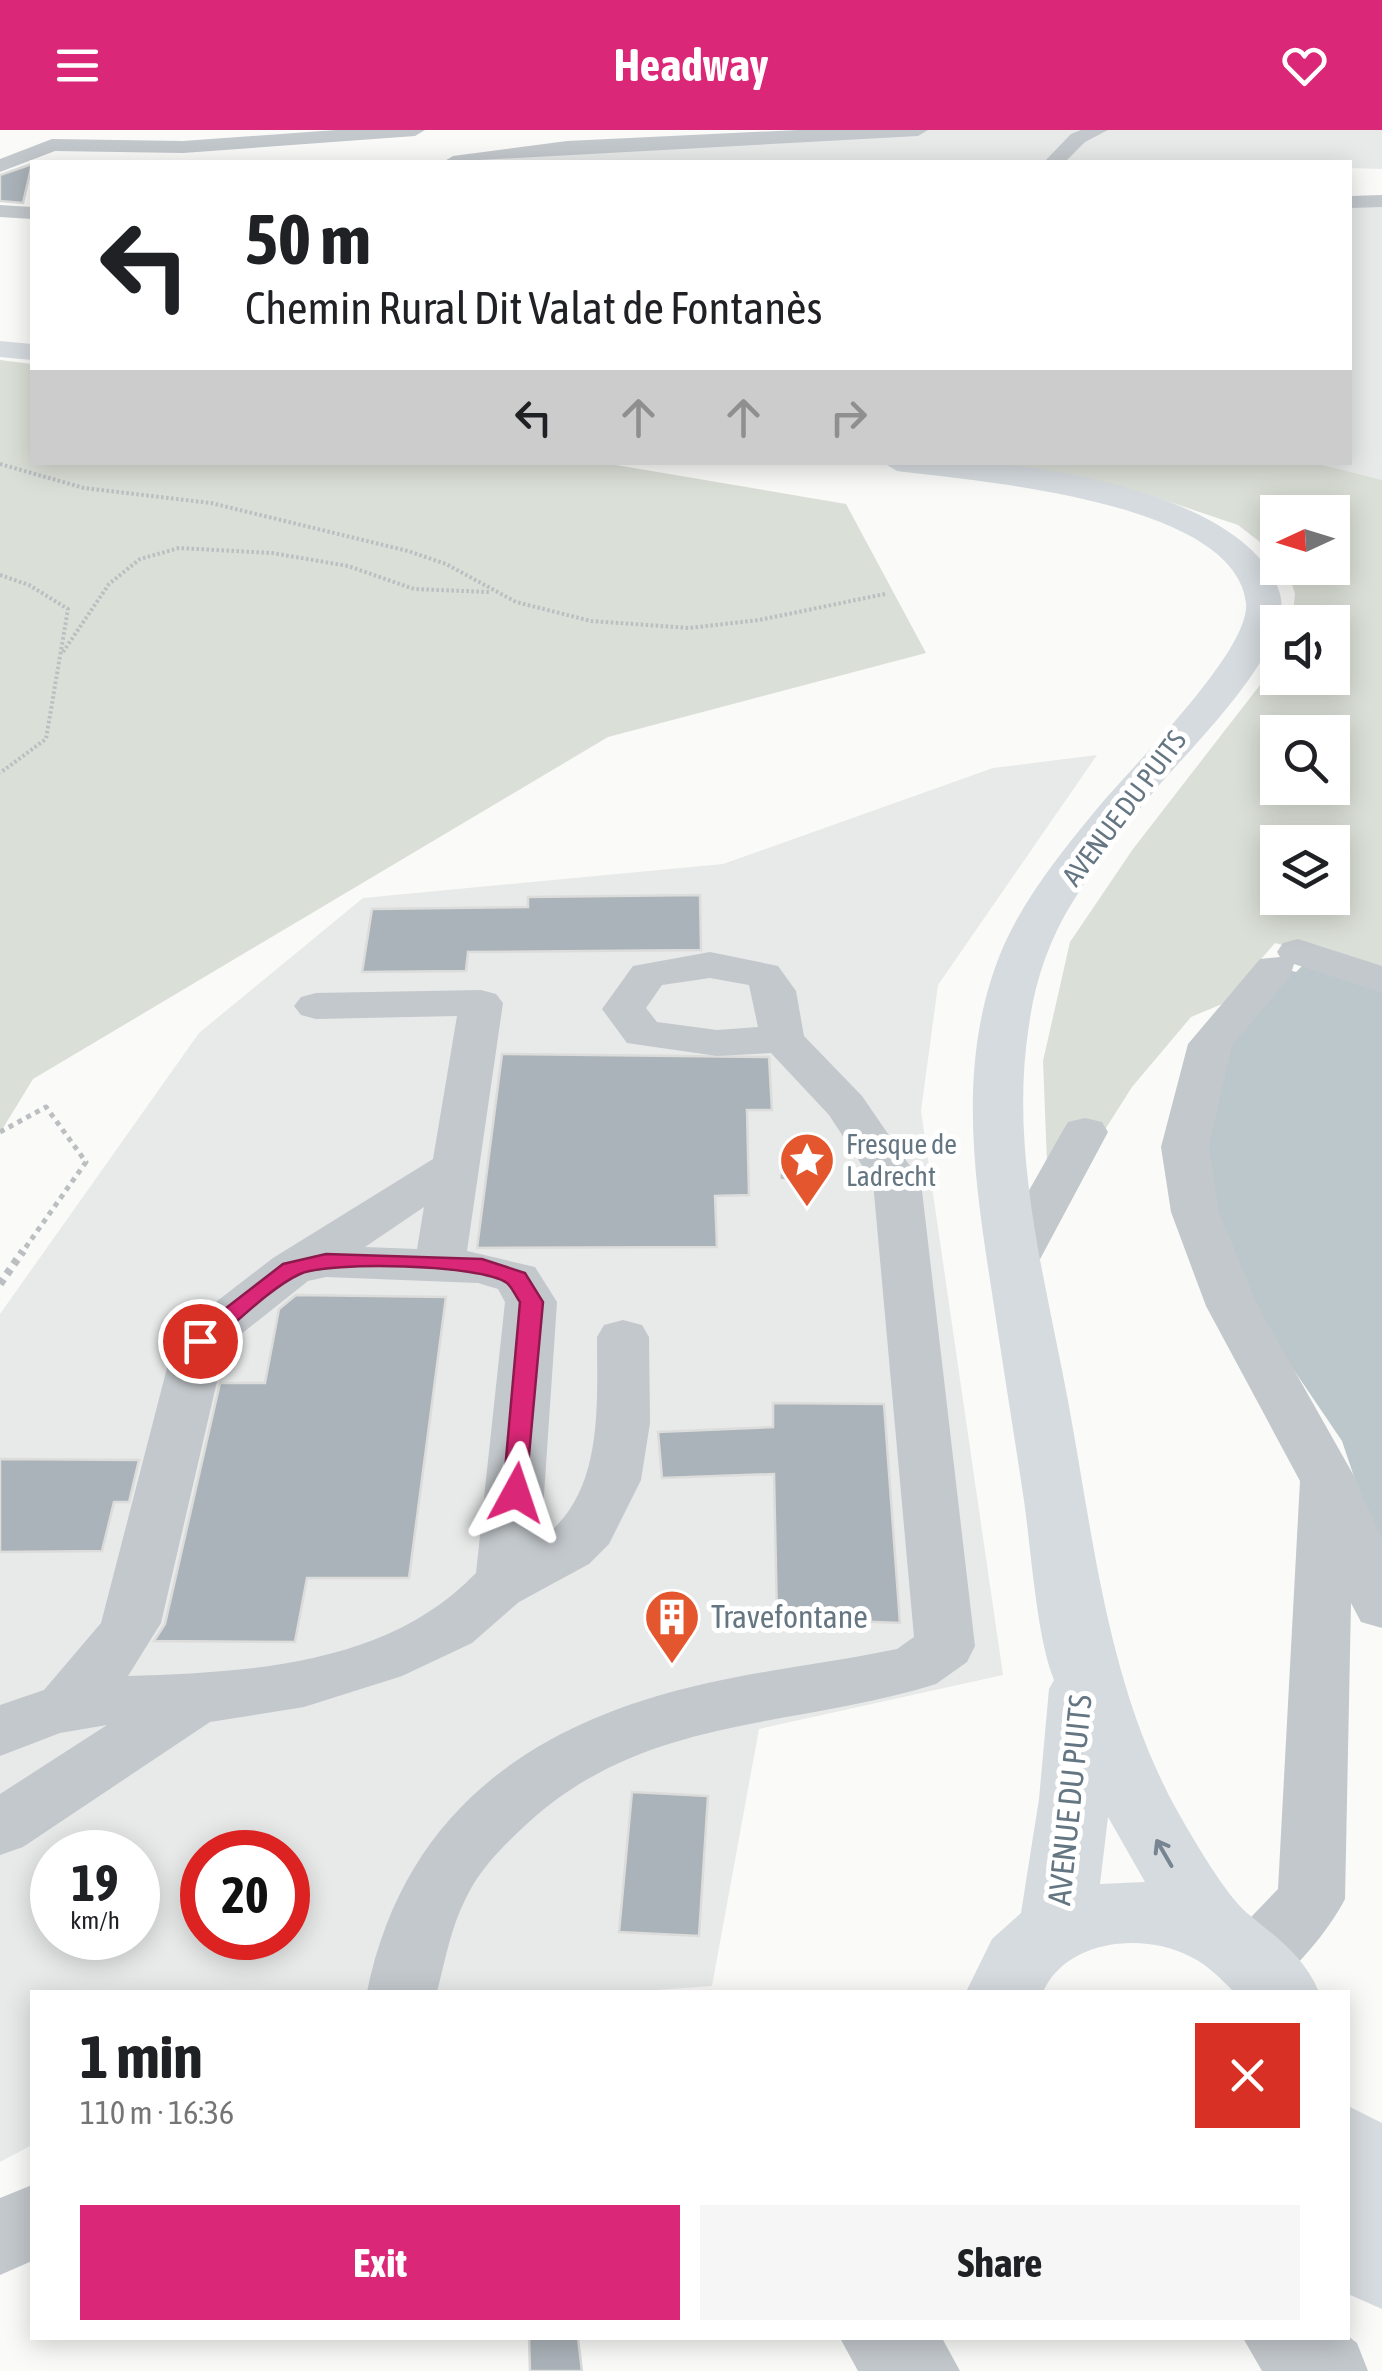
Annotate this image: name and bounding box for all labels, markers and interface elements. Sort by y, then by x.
icon: menu [50,38,105,93]
icon: heart [1277,38,1332,93]
text: Headway [614,39,768,91]
text: 50 m [245,199,371,279]
icon: left [80,200,210,330]
text: Chemin Rural Dit Valat de Fontanès [245,282,822,334]
icon: left [506,390,561,445]
icon: ahead [611,390,666,445]
icon: ahead [716,390,771,445]
icon: right [821,390,876,445]
north arrow [1260,495,1350,585]
map controls [1260,495,1350,915]
button: sound [1260,605,1350,695]
button: search [1260,715,1350,805]
street label: AVENUE DU PUITS [1056,724,1193,892]
button: layers [1260,825,1350,915]
place label: Fresque de Ladrecht [846,1128,957,1192]
place icon: Fresque de Ladrecht [777,1130,837,1209]
pin [158,1299,243,1384]
icon: arrive [173,1314,228,1369]
position arrow [464,1441,568,1545]
building icon: Travefontane [642,1587,702,1666]
place label: Travefontane [711,1598,868,1635]
street label: AVENUE DU PUITS [1040,1693,1099,1907]
speed limit sign: 20 [180,1830,310,1960]
one-way arrow [1154,1839,1174,1867]
text: 19 [71,1854,118,1912]
text: km/h [70,1906,120,1934]
text: 1 min [80,2022,203,2091]
button: close [1195,2023,1300,2128]
text: 110 m · 16:36 [80,2094,234,2131]
button: Exit [80,2205,680,2320]
button: Share [700,2205,1300,2320]

